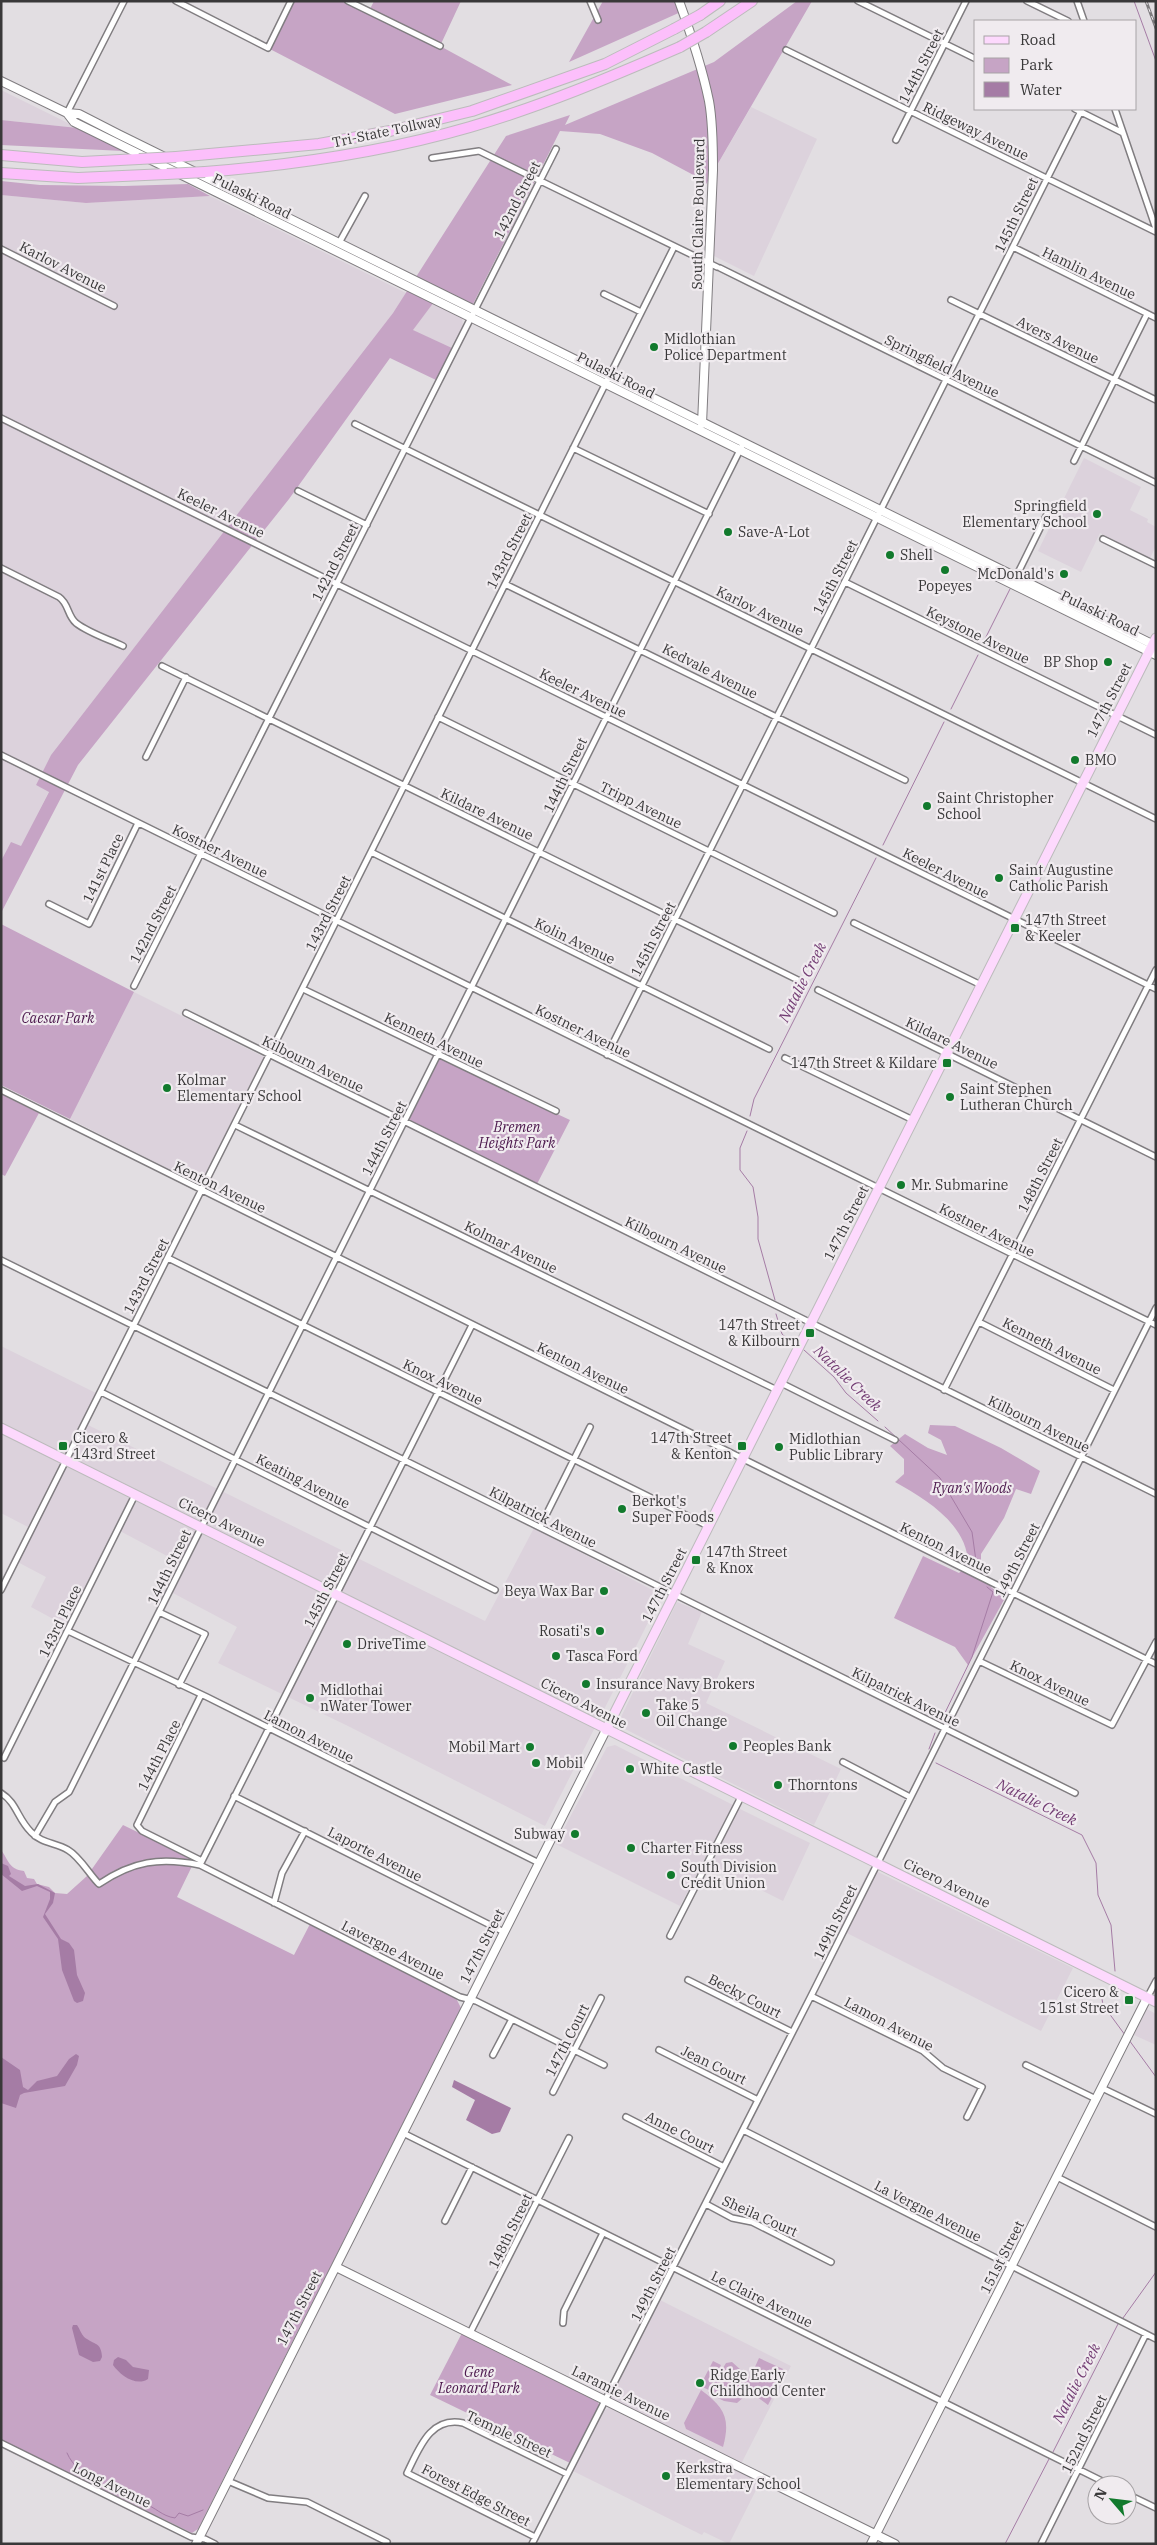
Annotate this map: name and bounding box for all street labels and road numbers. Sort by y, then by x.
street label: 144th Street [894,26,948,106]
street label: Ridgeway Avenue [920,98,1032,164]
street label: Tri-State Tollway [331,110,444,151]
street label: South Claire Boulevard [688,138,708,290]
street label: 142nd Street [490,158,544,242]
street label: Pulaski Road [210,169,295,223]
street label: 145th Street [990,174,1042,256]
street label: Karlov Avenue [16,237,110,297]
street label: Hamlin Avenue [1039,243,1139,303]
street label: Avers Avenue [1014,312,1102,368]
street label: Springfield Avenue [882,330,1002,402]
street label: Pulaski Road [574,348,659,403]
street label: Keeler Avenue [174,484,268,542]
street label: 143rd Street [482,510,536,592]
street label: 142nd Street [308,520,362,604]
street label: 145th Street [808,537,862,617]
street label: Karlov Avenue [713,582,807,640]
street label: Pulaski Road [1058,586,1143,640]
street label: Keystone Avenue [923,602,1033,668]
street label: Kedvale Avenue [659,639,761,703]
street label: 147th Street [1082,660,1136,740]
street label: Keeler Avenue [536,664,630,722]
street label: 144th Street [539,734,591,816]
street label: Tripp Avenue [597,777,685,833]
street label: Kildare Avenue [438,784,536,844]
street label: Kostner Avenue [169,820,271,882]
street label: 141st Place [78,830,128,906]
street label: Keeler Avenue [900,843,992,903]
street label: 143rd Street [301,872,355,954]
street label: 142nd Street [126,882,180,966]
street label: 145th Street [626,899,680,979]
street label: Kolin Avenue [532,914,618,968]
street label: Kostner Avenue [532,1000,634,1062]
street label: Kenneth Avenue [381,1008,487,1072]
street label: Kildare Avenue [903,1013,1001,1073]
street label: Kilbourn Avenue [259,1032,367,1096]
street label: 144th Street [357,1098,411,1178]
street label: 148th Street [1013,1135,1067,1215]
street label: Kenton Avenue [171,1157,269,1217]
street label: 147th Street [819,1183,873,1263]
street label: Kostner Avenue [936,1199,1038,1261]
street label: Kilbourn Avenue [622,1213,730,1277]
street label: Kolmar Avenue [462,1217,560,1277]
street label: 143rd Street [119,1235,173,1317]
street label: Kenneth Avenue [1000,1313,1104,1379]
street label: Kenton Avenue [534,1338,632,1398]
street label: Knox Avenue [400,1355,486,1409]
street label: Kilbourn Avenue [985,1392,1093,1456]
street label: Keating Avenue [253,1450,353,1512]
street label: Kilpatrick Avenue [486,1482,600,1552]
street label: Cicero Avenue [176,1493,268,1551]
street label: Kenton Avenue [897,1518,995,1578]
street label: 149th Street [990,1520,1044,1600]
street label: 144th Street [143,1526,195,1608]
street label: 147th Street [637,1545,691,1625]
street label: 145th Street [299,1550,353,1630]
street label: 143rd Place [35,1582,85,1660]
street label: Knox Avenue [1007,1656,1093,1710]
street label: Kilpatrick Avenue [849,1663,963,1731]
street label: Cicero Avenue [538,1673,630,1733]
street label: Lamon Avenue [261,1706,357,1766]
street label: 144th Place [133,1716,185,1794]
street label: Laporte Avenue [325,1822,425,1886]
street label: Cicero Avenue [901,1854,993,1912]
street label: 149th Street [809,1881,861,1963]
street label: 147th Street [455,1906,509,1986]
street label: Lavergne Avenue [338,1916,448,1984]
street label: Becky Court [705,1970,785,2022]
street label: Lamon Avenue [841,1993,937,2055]
street label: 147th Court [541,2001,593,2079]
street label: Jean Court [678,2041,750,2089]
street label: Anne Court [642,2107,718,2157]
street label: La Vergne Avenue [871,2176,985,2246]
street label: 148th Street [484,2190,536,2272]
street label: Sheila Court [719,2191,801,2241]
street label: 151st Street [976,2217,1028,2296]
street label: 149th Street [626,2244,680,2324]
street label: Le Claire Avenue [708,2267,816,2331]
street label: 147th Street [272,2268,326,2348]
street label: Laramie Avenue [569,2361,673,2425]
street label: 152nd Street [1057,2392,1111,2476]
street label: Temple Street [463,2406,555,2462]
street label: Long Avenue [70,2458,154,2512]
street label: Forest Edge Street [419,2460,533,2530]

